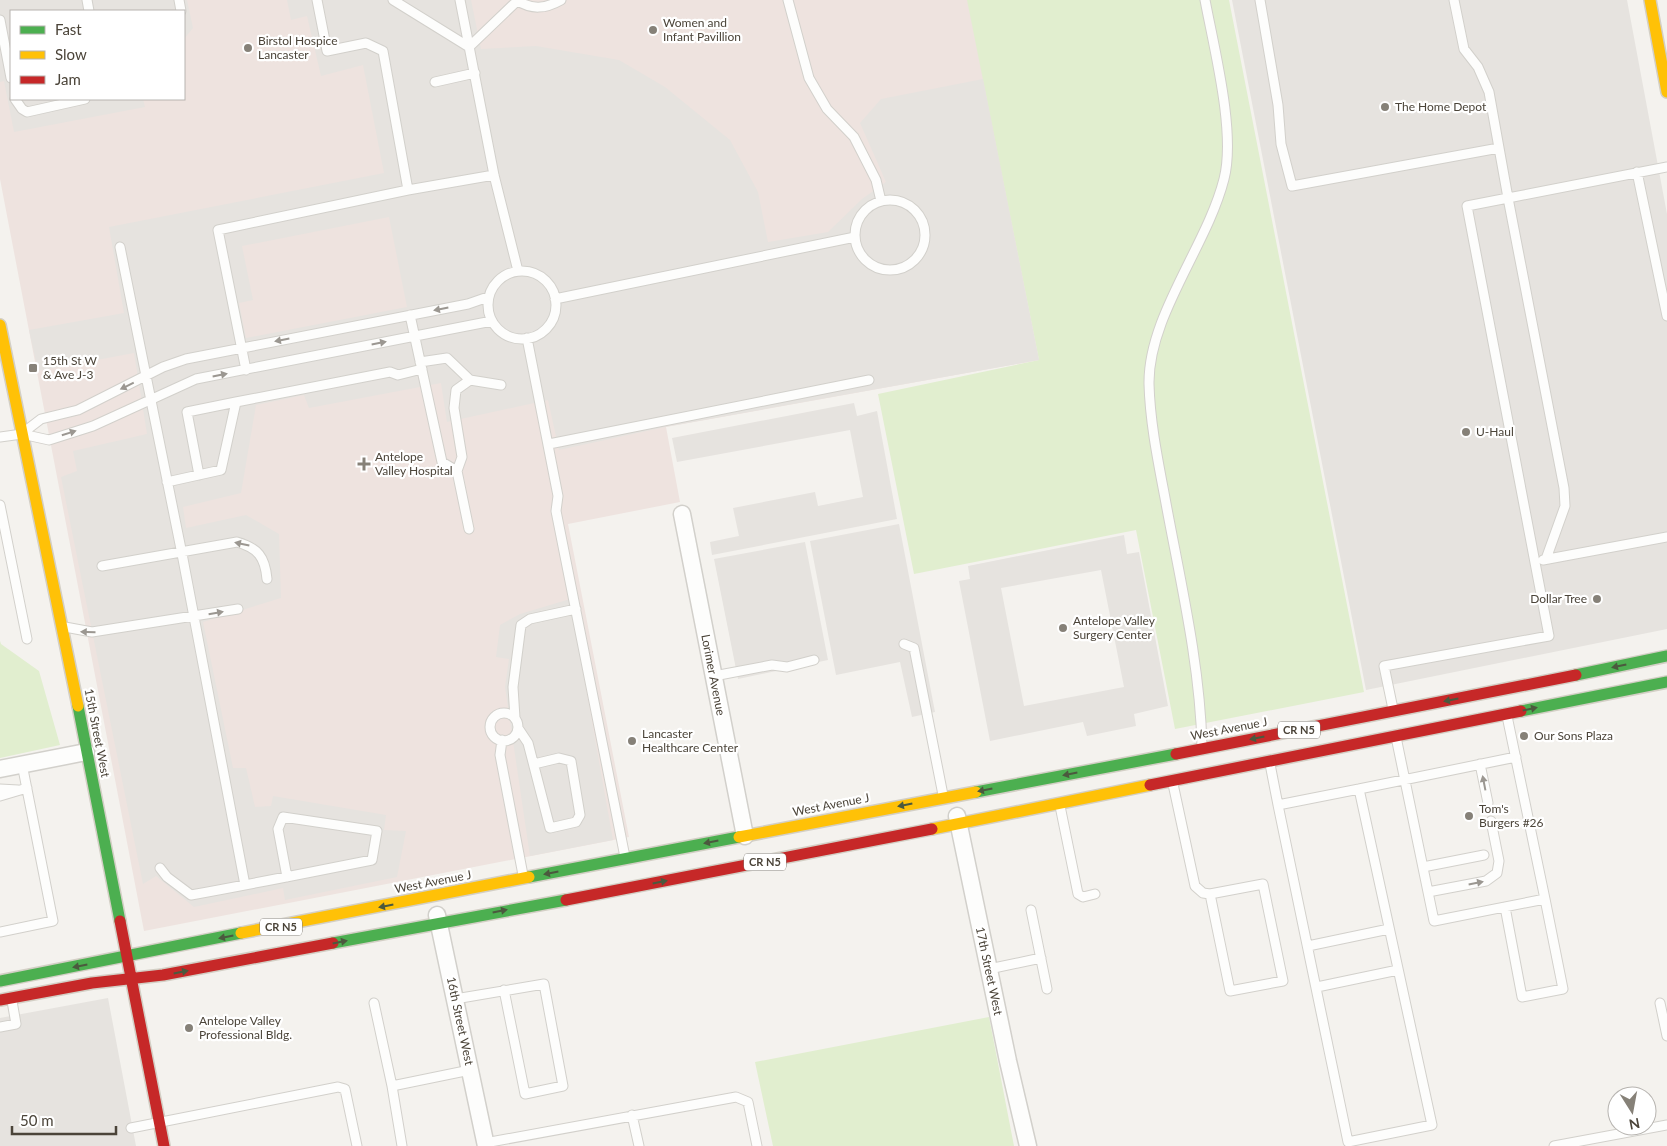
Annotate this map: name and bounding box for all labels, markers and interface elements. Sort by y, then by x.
legend [10,10,185,100]
place label: Women and Infant Pavillion [663,15,741,44]
text: Fast [55,20,82,38]
marker: Women and Infant Pavillion [647,24,659,36]
place label: Birstol Hospice Lancaster [258,33,338,62]
marker: Birstol Hospice Lancaster [242,42,254,54]
text: Slow [55,45,87,63]
text: Jam [55,70,81,88]
place label: The Home Depot [1395,99,1487,114]
marker: The Home Depot [1379,101,1391,113]
one-way arrow [434,305,449,313]
one-way arrow [273,337,289,345]
one-way arrow [372,339,388,347]
place label: 15th St W & Ave J-3 [43,353,97,382]
marker: 15th St W & Ave J-3 [27,362,39,374]
one-way arrow [212,370,228,378]
one-way arrow [120,382,134,390]
place label: U-Haul [1476,424,1514,439]
marker: U-Haul [1460,426,1472,438]
one-way arrow [62,429,77,437]
place label: Antelope Valley Hospital [375,449,453,478]
marker: Antelope Valley Hospital [357,457,371,471]
one-way arrow [233,539,249,547]
place label: Dollar Tree [1530,591,1587,606]
marker: Dollar Tree [1591,593,1603,605]
one-way arrow [208,608,224,616]
place label: Antelope Valley Surgery Center [1073,613,1156,642]
marker: Antelope Valley Surgery Center [1057,622,1069,634]
one-way arrow [80,627,96,635]
street label: Lorimer Avenue [698,633,729,717]
one-way arrow [1612,662,1627,670]
street label: 15th Street West [82,687,114,779]
one-way arrow [1442,697,1458,705]
one-way arrow [1522,705,1538,713]
street label: West Avenue J [1189,714,1269,743]
road number: CR N5 [1278,722,1320,738]
place label: Lancaster Healthcare Center [642,726,739,755]
place label: Our Sons Plaza [1534,728,1613,743]
marker: Our Sons Plaza [1518,730,1530,742]
one-way arrow [1249,734,1264,742]
marker: Lancaster Healthcare Center [626,735,638,747]
one-way arrow [1061,770,1077,778]
one-way arrow [1479,775,1487,791]
one-way arrow [977,786,993,794]
street label: West Avenue J [791,790,871,819]
place label: Tom's Burgers #26 [1479,801,1544,830]
one-way arrow [896,802,912,810]
marker: Tom's Burgers #26 [1463,810,1475,822]
one-way arrow [702,839,718,847]
road number: CR N5 [744,854,786,870]
street label: West Avenue J [393,867,473,896]
one-way arrow [543,869,559,877]
one-way arrow [652,878,667,886]
one-way arrow [1469,879,1485,887]
one-way arrow [377,902,393,910]
one-way arrow [492,907,508,915]
road number: CR N5 [260,919,302,936]
street label: 17th Street West [973,925,1006,1017]
one-way arrow [218,934,234,942]
one-way arrow [333,938,348,946]
one-way arrow [71,963,87,971]
one-way arrow [173,967,189,975]
street label: 16th Street West [444,975,477,1067]
place label: Antelope Valley Professional Bldg. [199,1013,292,1042]
marker: Antelope Valley Professional Bldg. [183,1022,195,1034]
north arrow [1607,1086,1657,1136]
scale bar [12,1104,116,1136]
text: 50 m [20,1111,54,1129]
text: N [1628,1115,1641,1134]

